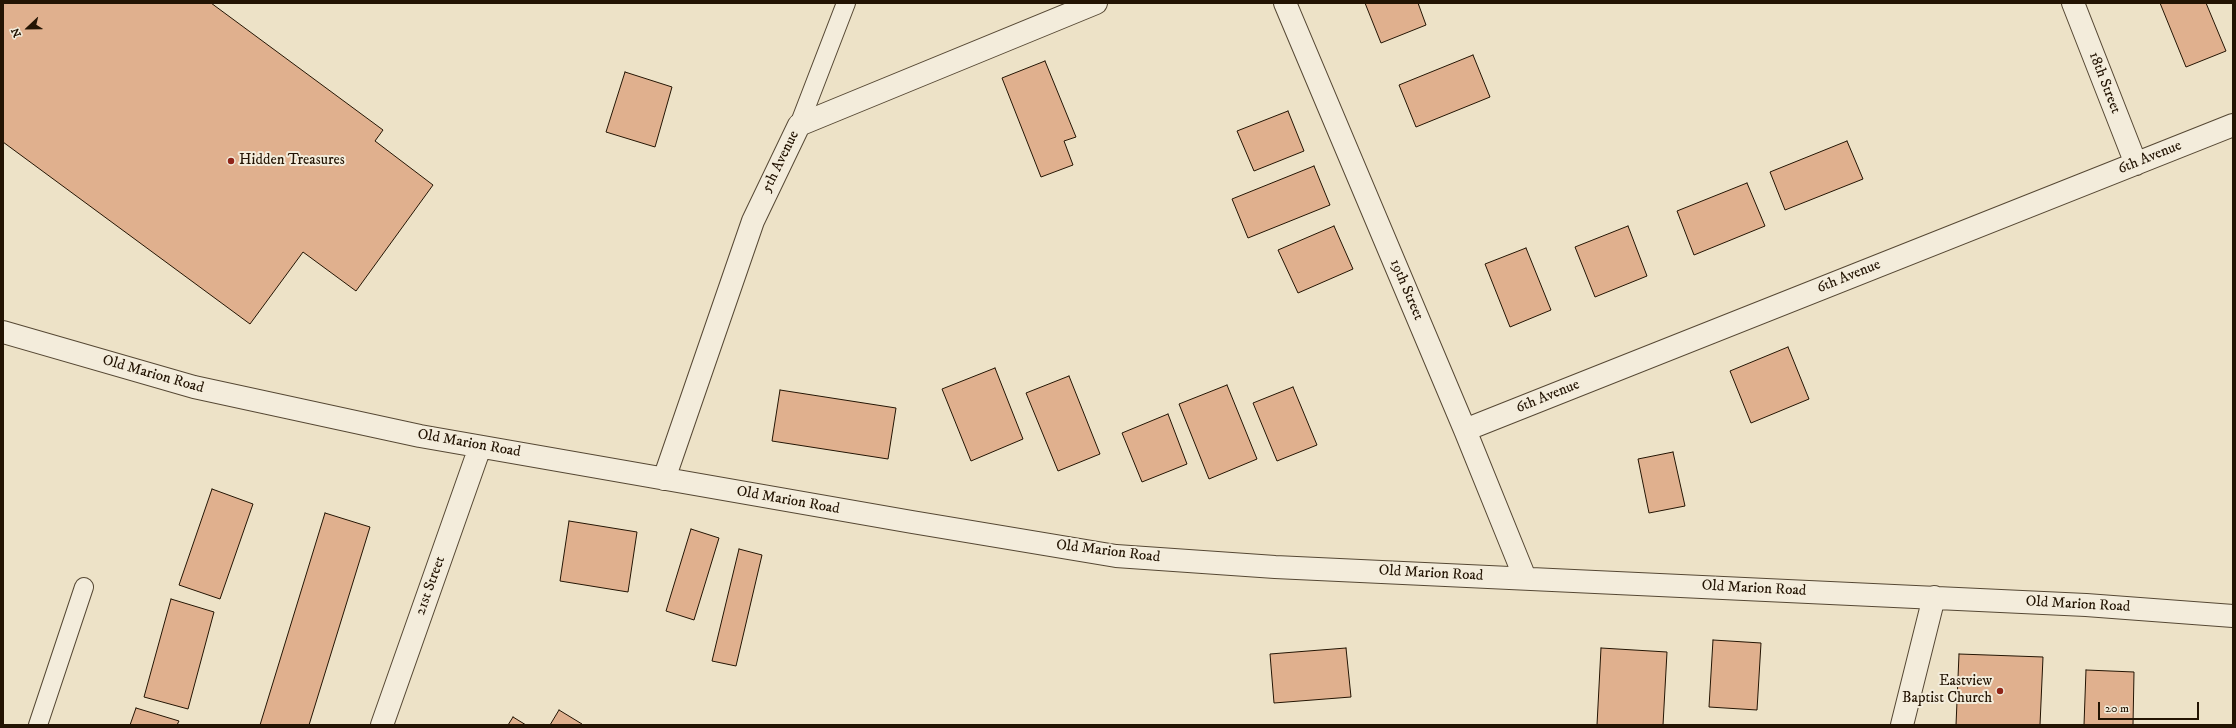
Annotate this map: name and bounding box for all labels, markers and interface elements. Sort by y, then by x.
north arrow [8,8,48,48]
text: N [9,26,25,39]
street label: 18th Street [2084,50,2124,116]
street label: 5th Avenue [758,128,804,196]
street label: 6th Avenue [2116,137,2184,179]
place label: Hidden Treasures [239,152,345,170]
marker: Hidden Treasures [226,156,236,166]
street label: 6th Avenue [1815,256,1883,298]
street label: 19th Street [1385,257,1427,323]
street label: Old Marion Road [100,352,206,398]
street label: 6th Avenue [1514,376,1582,418]
street label: Old Marion Road [416,426,522,462]
street label: Old Marion Road [735,483,841,519]
street label: Old Marion Road [1055,537,1161,567]
street label: 21st Street [412,554,450,618]
street label: Old Marion Road [1378,562,1484,586]
street label: Old Marion Road [1701,577,1807,601]
street label: Old Marion Road [2025,593,2131,617]
place label: Eastview Baptist Church [1902,673,1992,708]
marker: Eastview Baptist Church [1995,686,2005,696]
scale bar [2100,694,2201,720]
text: 20 m [2105,701,2129,716]

